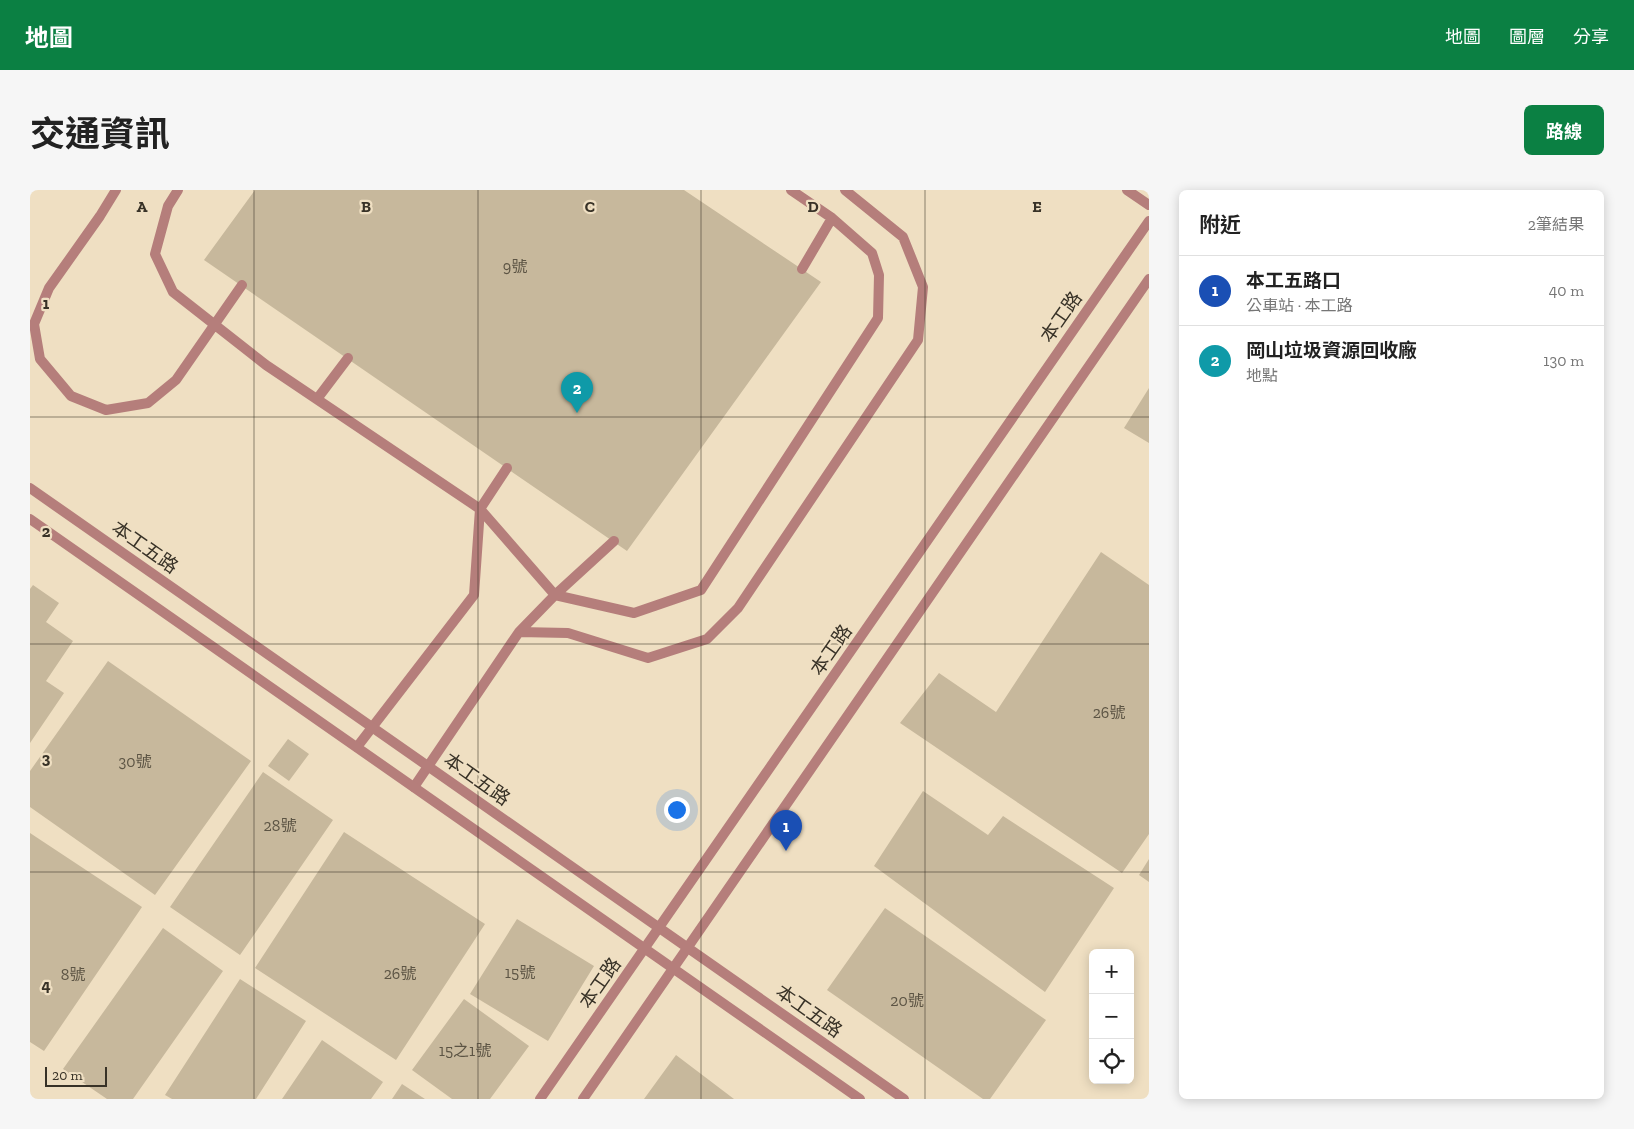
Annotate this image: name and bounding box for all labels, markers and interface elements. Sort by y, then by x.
text: 地圖 [25,23,73,52]
text: 地圖 [1445,26,1481,48]
text: 圖層 [1509,26,1545,48]
text: 分享 [1573,26,1609,48]
button: 路線 [1524,105,1604,155]
text: 交通資訊 [30,113,170,155]
text: A [137,197,148,216]
text: B [361,197,371,216]
text: C [585,197,595,216]
text: D [807,197,819,216]
text: E [1032,197,1042,216]
text: 附近 [1199,212,1241,237]
text: 2筆結果 [1528,215,1584,234]
house number: 9號 [503,257,527,276]
text: 本工五路口 [1246,269,1341,292]
text: 1 [1212,281,1218,300]
text: 40 m [1549,281,1584,300]
street label: 本工路 [1035,287,1087,347]
text: 1 [43,294,50,313]
text: 公車站 · 本工路 [1246,296,1353,315]
text: 岡山垃圾資源回收廠 [1246,339,1417,362]
text: 2 [1211,351,1219,370]
text: 130 m [1543,351,1584,370]
text: 地點 [1246,366,1278,385]
pin: 2 [561,372,593,413]
street label: 本工五路 [107,516,183,578]
text: 2 [42,522,51,541]
street label: 本工路 [805,620,857,680]
house number: 26號 [1093,703,1125,722]
street label: 本工五路 [439,748,515,810]
text: 3 [42,749,51,768]
house number: 30號 [118,752,152,771]
your location [664,797,690,823]
pin: 1 [770,810,802,851]
house number: 28號 [264,816,296,835]
map controls [1089,949,1134,1084]
button: + [1089,949,1134,994]
street label: 本工路 [574,953,626,1013]
house number: 15號 [505,963,535,982]
house number: 26號 [384,964,416,983]
house number: 8號 [61,965,85,984]
text: 4 [41,976,51,995]
street label: 本工五路 [771,980,847,1042]
house number: 20號 [890,991,924,1010]
button: − [1089,994,1134,1039]
button: locate [1089,1039,1134,1084]
house number: 15之1號 [439,1041,491,1060]
scale bar [45,1064,108,1087]
text: 20 m [52,1067,83,1084]

